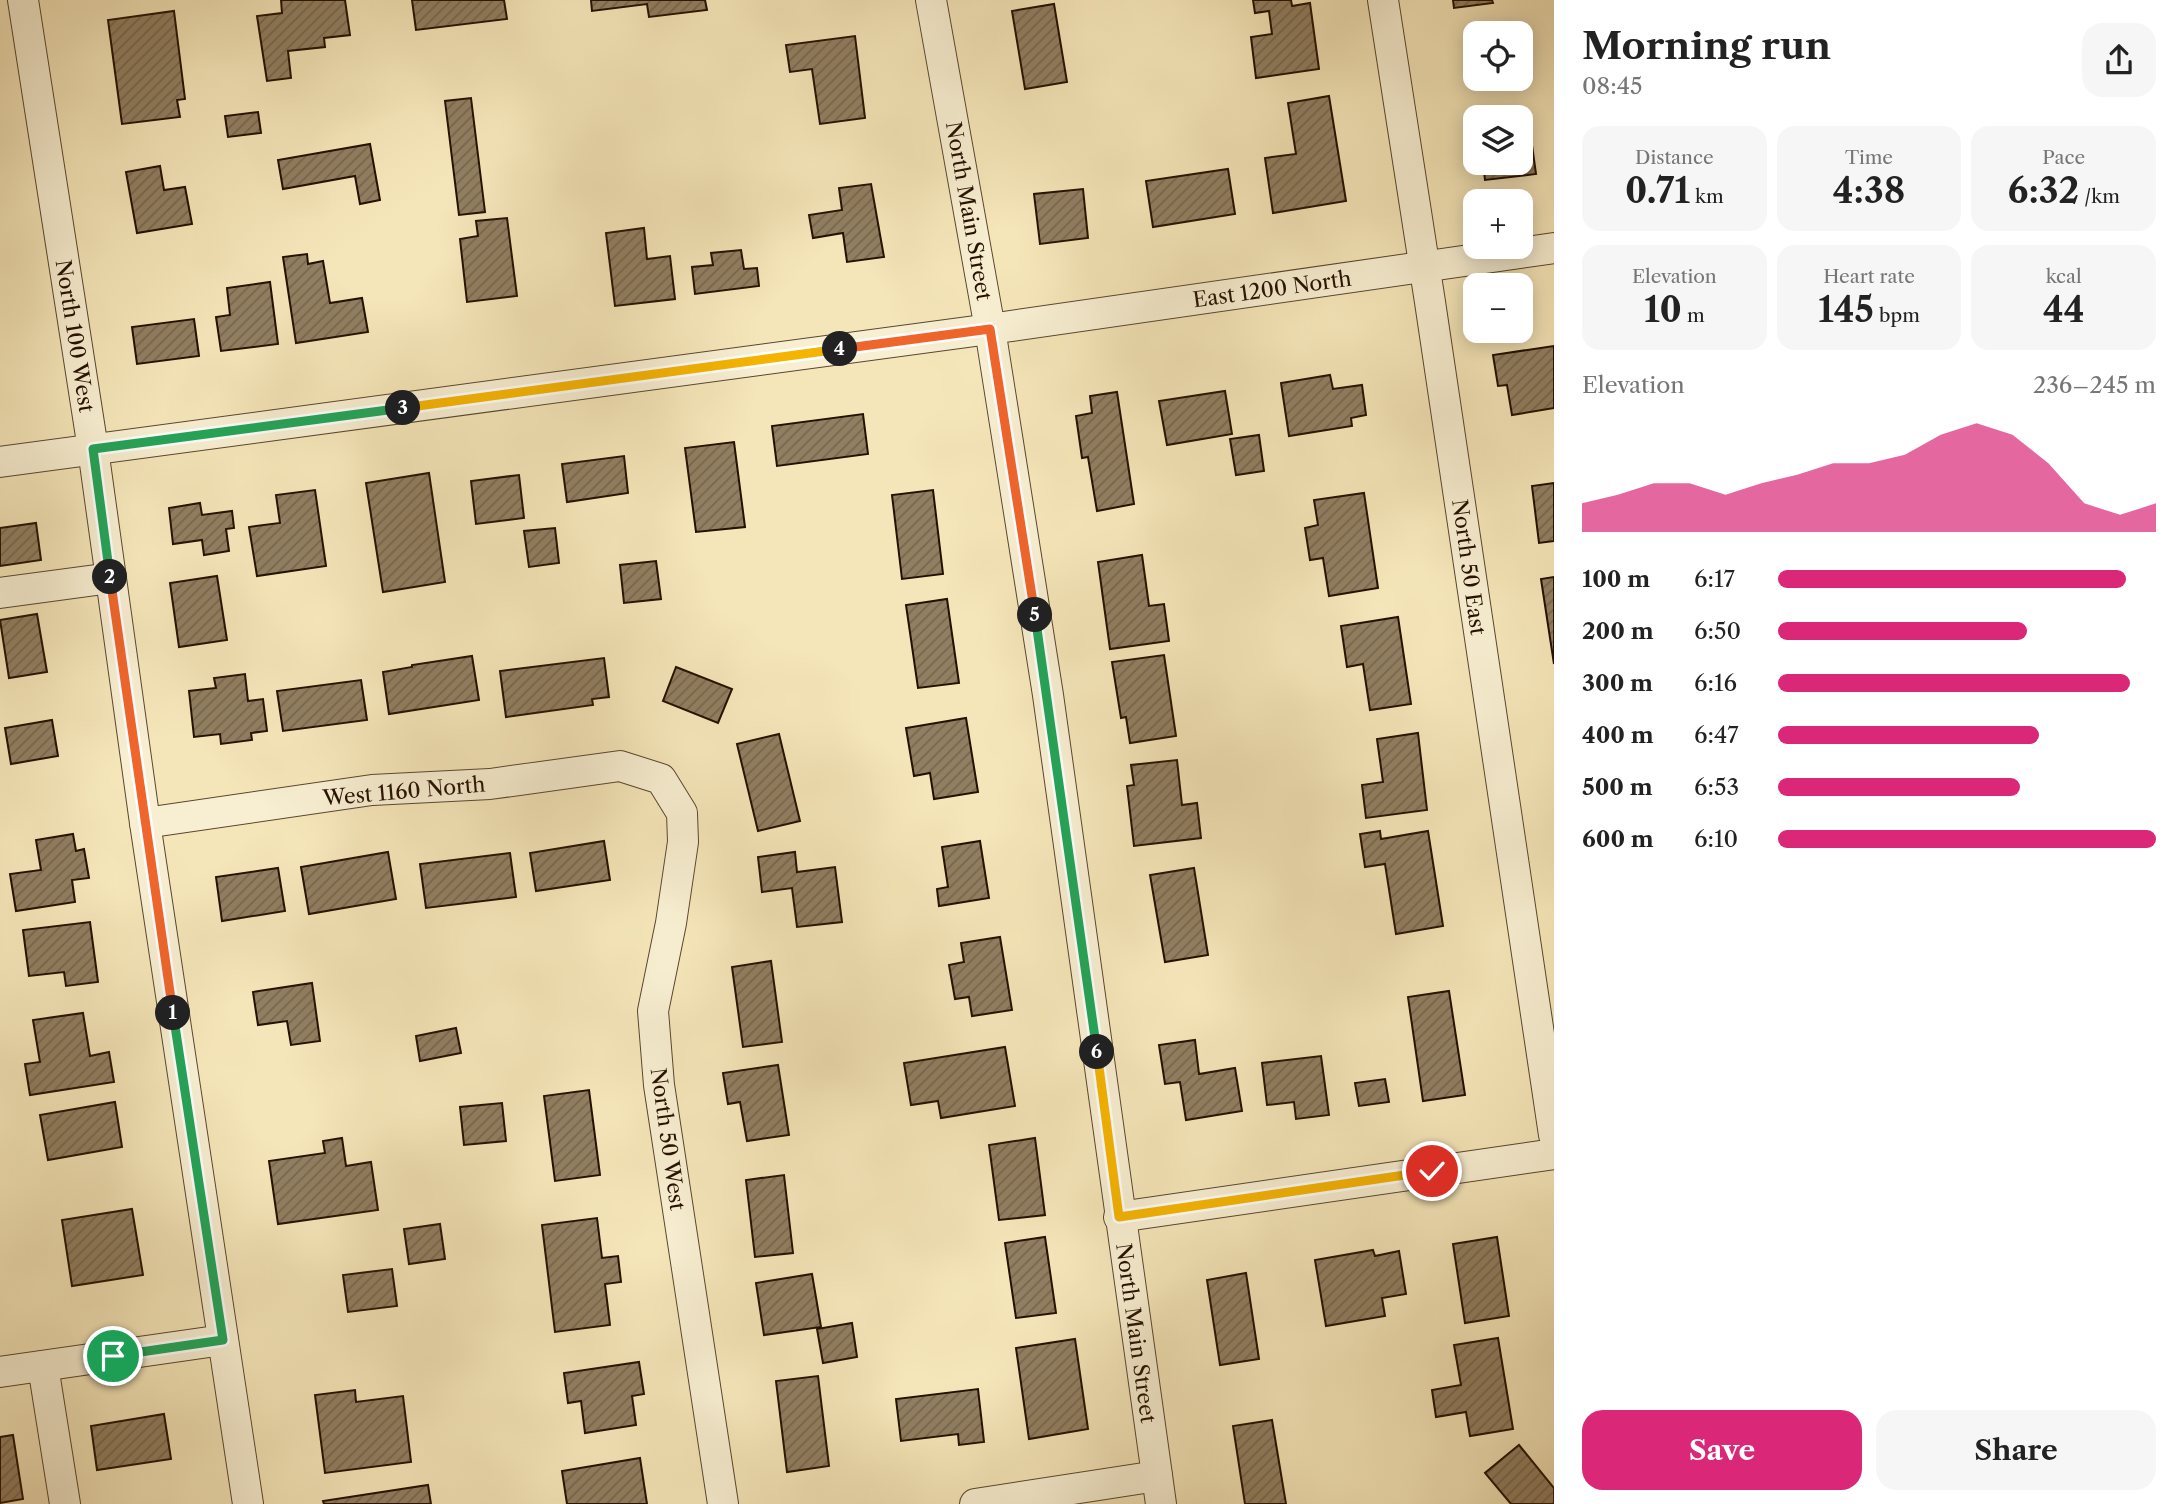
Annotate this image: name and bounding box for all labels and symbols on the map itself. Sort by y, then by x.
street label: North Main Street [941,119,997,303]
street label: North 100 West [51,258,100,415]
street label: East 1200 North [1191,265,1353,313]
pin: 4 [822,332,858,366]
pin: 3 [386,390,420,426]
street label: North 50 East [1447,497,1491,637]
pin: 2 [92,560,128,594]
pin: 5 [1018,598,1052,632]
street label: West 1160 North [321,771,486,811]
pin: 1 [156,996,190,1030]
pin: 6 [1080,1034,1114,1070]
street label: North 50 West [646,1066,690,1212]
pin [1402,1141,1462,1201]
street label: North Main Street [1111,1241,1161,1425]
pin [83,1326,143,1386]

